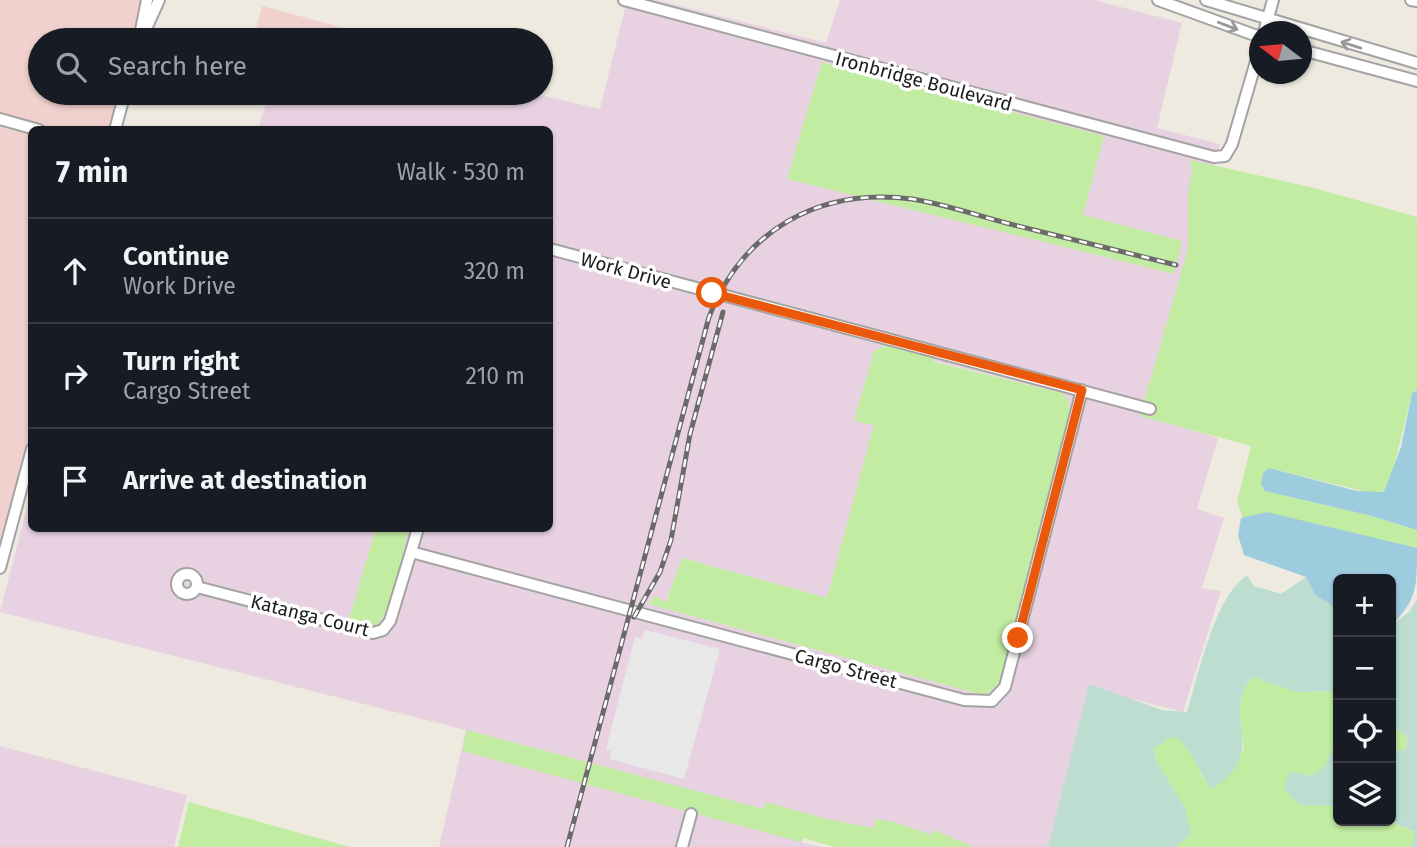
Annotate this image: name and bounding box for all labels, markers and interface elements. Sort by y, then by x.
one-way arrow [1217,21,1238,34]
north arrow [1249,21,1312,84]
search box [28,28,553,105]
one-way arrow [1340,38,1362,51]
street label: Ironbridge Boulevard [833,47,1015,116]
icon: search [52,48,90,86]
text: Search here [108,51,247,82]
text: 7 min [56,154,128,190]
text: Walk · 530 m [397,158,525,186]
text: Continue [123,241,229,272]
street label: Work Drive [578,247,674,294]
icon: ahead [56,252,94,290]
text: 320 m [464,257,525,285]
text: Work Drive [123,272,236,300]
route start [696,277,727,308]
text: Turn right [123,346,240,377]
icon: right [56,357,94,395]
text: 210 m [466,362,525,390]
text: Cargo Street [123,377,250,405]
icon: arrive [56,462,94,500]
text: Arrive at destination [123,465,367,496]
map controls [1333,574,1396,826]
button: + [1333,574,1396,637]
street label: Katanga Court [248,590,372,641]
route end [1002,622,1033,653]
button: − [1333,637,1396,700]
street label: Cargo Street [792,644,900,693]
button: locate [1333,700,1396,763]
button: layers [1333,763,1396,826]

